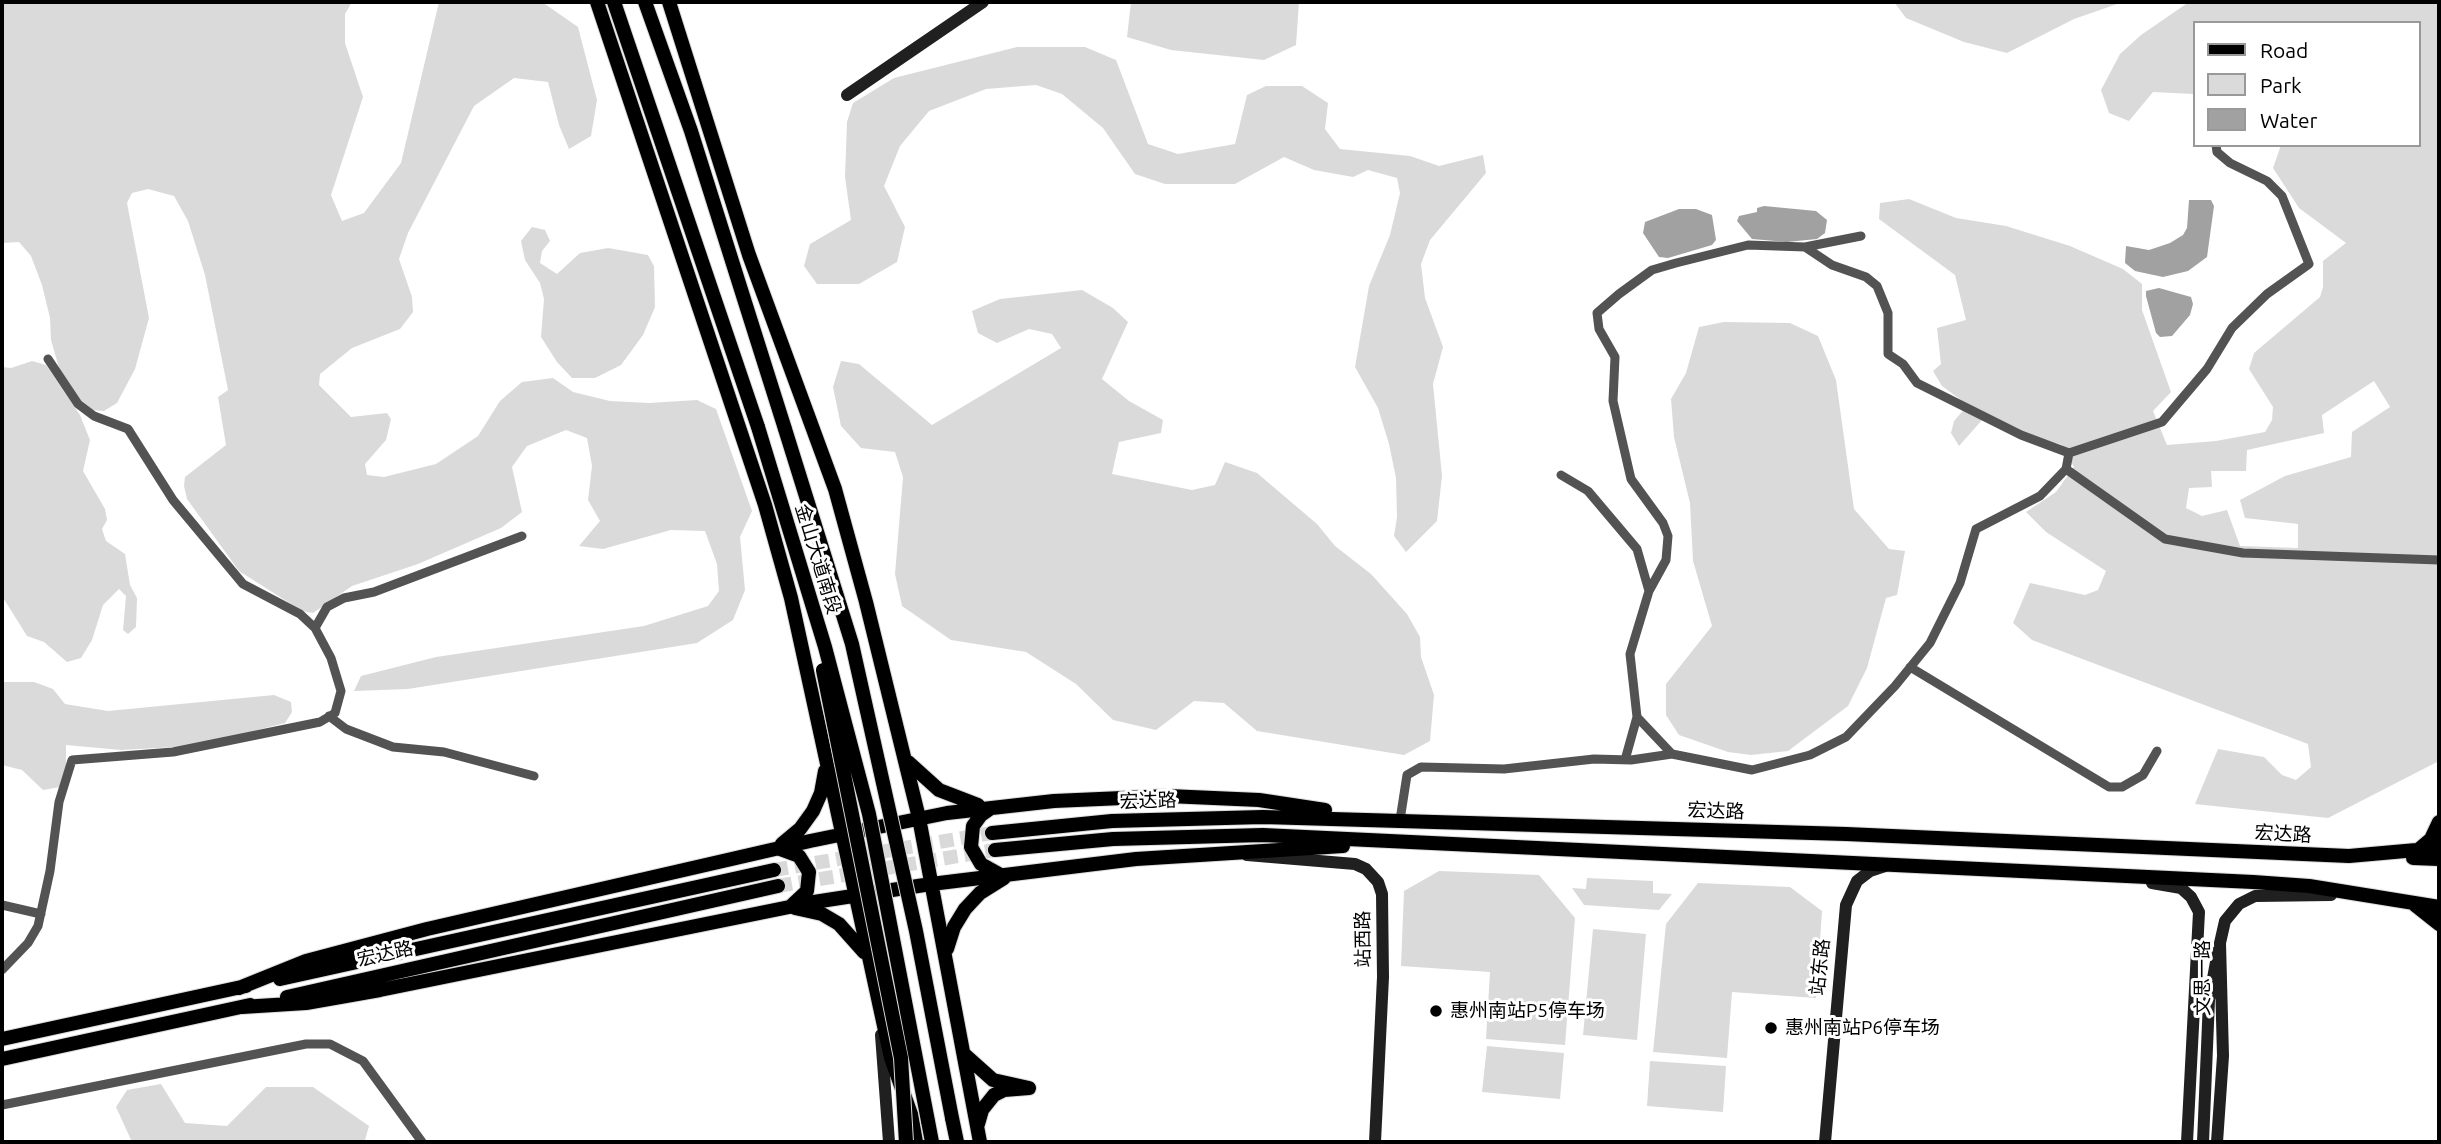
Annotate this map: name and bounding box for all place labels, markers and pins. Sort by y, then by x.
place label: 惠州南站P5停车场 [1450,1000,1605,1022]
marker: 惠州南站P5停车场 [1428,1003,1444,1019]
place label: 惠州南站P6停车场 [1785,1017,1940,1039]
marker: 惠州南站P6停车场 [1763,1020,1779,1036]

